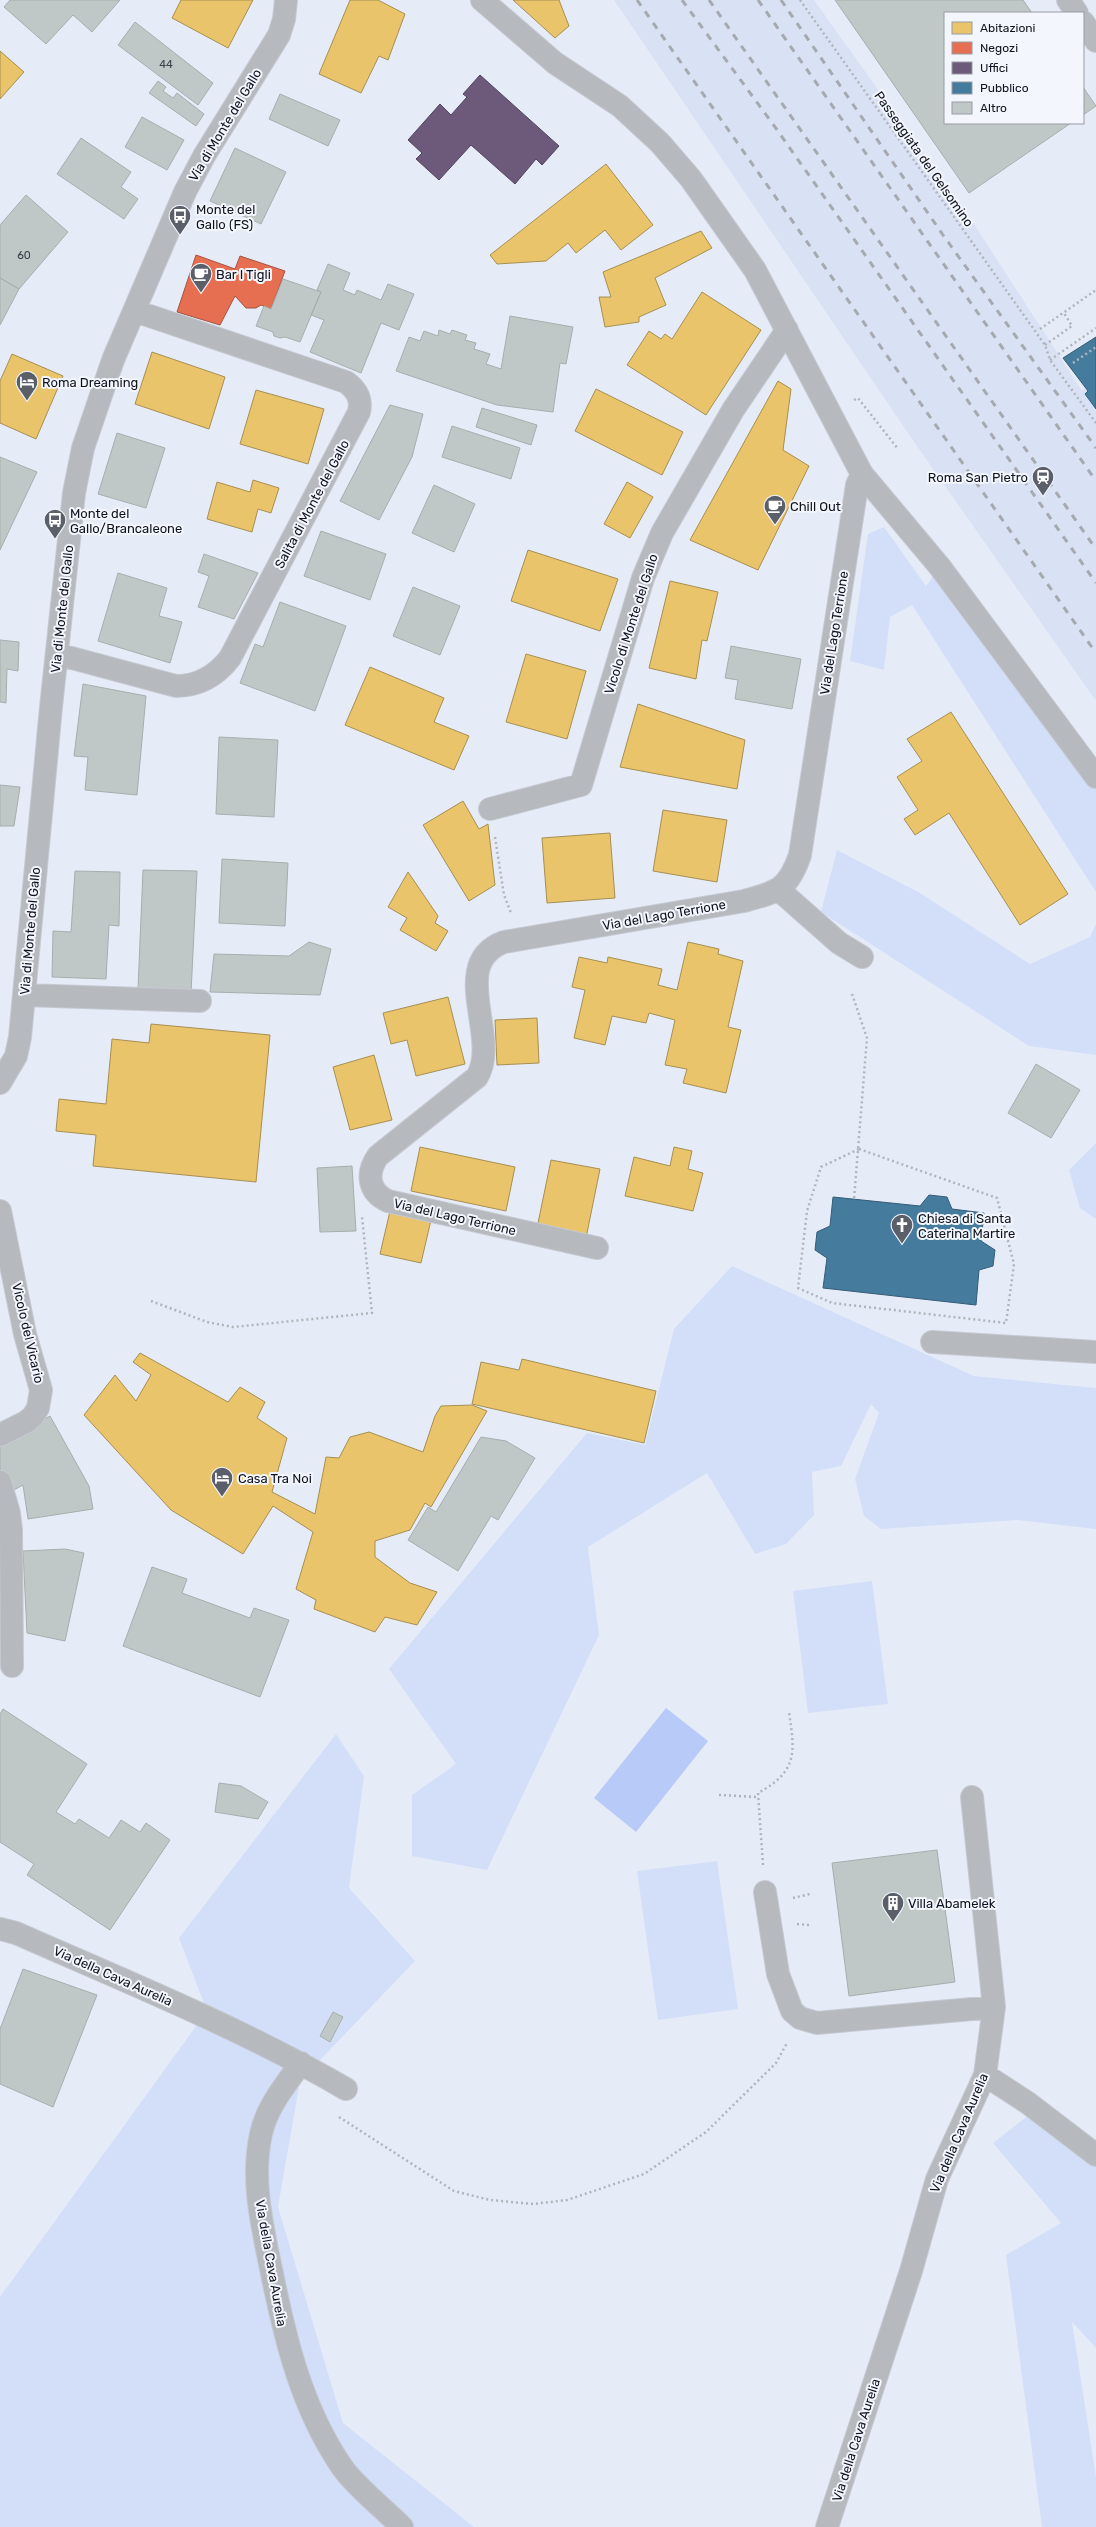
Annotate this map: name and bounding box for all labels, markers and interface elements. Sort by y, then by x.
legend [944,12,1084,124]
text: Abitazioni [980,21,1036,35]
text: Negozi [980,41,1018,55]
house number: 44 [159,58,173,71]
text: Uffici [980,61,1008,75]
street label: Via di Monte del Gallo [186,66,264,184]
text: Pubblico [980,81,1029,95]
street label: Passeggiata del Gelsomino [871,88,977,230]
text: Altro [980,101,1007,115]
place label: Monte del Gallo (FS) [196,202,255,232]
bus stop icon: Monte del Gallo (FS) [167,203,193,236]
house number: 60 [17,249,31,262]
cafe icon: Bar I Tigli [188,261,214,294]
place label: Bar I Tigli [216,267,271,283]
hotel icon: Roma Dreaming [14,369,40,402]
place label: Roma Dreaming [42,375,138,391]
street label: Salita di Monte del Gallo [272,437,352,571]
station icon: Roma San Pietro [1030,464,1056,497]
place label: Roma San Pietro [928,470,1028,485]
cafe icon: Chill Out [762,493,788,526]
place label: Chill Out [790,499,841,514]
place label: Monte del Gallo/Brancaleone [70,506,182,536]
bus stop icon: Monte del Gallo/Brancaleone [42,507,68,540]
street label: Via di Monte del Gallo [48,544,76,674]
street label: Vicolo di Monte del Gallo [601,552,661,696]
street label: Via del Lago Terrione [817,570,852,696]
street label: Via di Monte del Gallo [17,866,43,996]
street label: Via del Lago Terrione [601,897,727,934]
street label: Via del Lago Terrione [392,1196,518,1239]
place label: Chiesa di Santa Caterina Martire [918,1211,1015,1241]
church icon: Chiesa di Santa Caterina Martire [889,1212,915,1245]
street label: Vicolo del Vicario [9,1281,47,1385]
hotel icon: Casa Tra Noi [209,1465,235,1498]
place label: Casa Tra Noi [238,1471,312,1486]
building icon: Villa Abamelek [880,1890,906,1923]
place label: Villa Abamelek [908,1896,996,1911]
street label: Via della Cava Aurelia [51,1943,175,2009]
street label: Via della Cava Aurelia [927,2071,991,2195]
street label: Via della Cava Aurelia [252,2198,290,2328]
street label: Via della Cava Aurelia [829,2377,883,2503]

